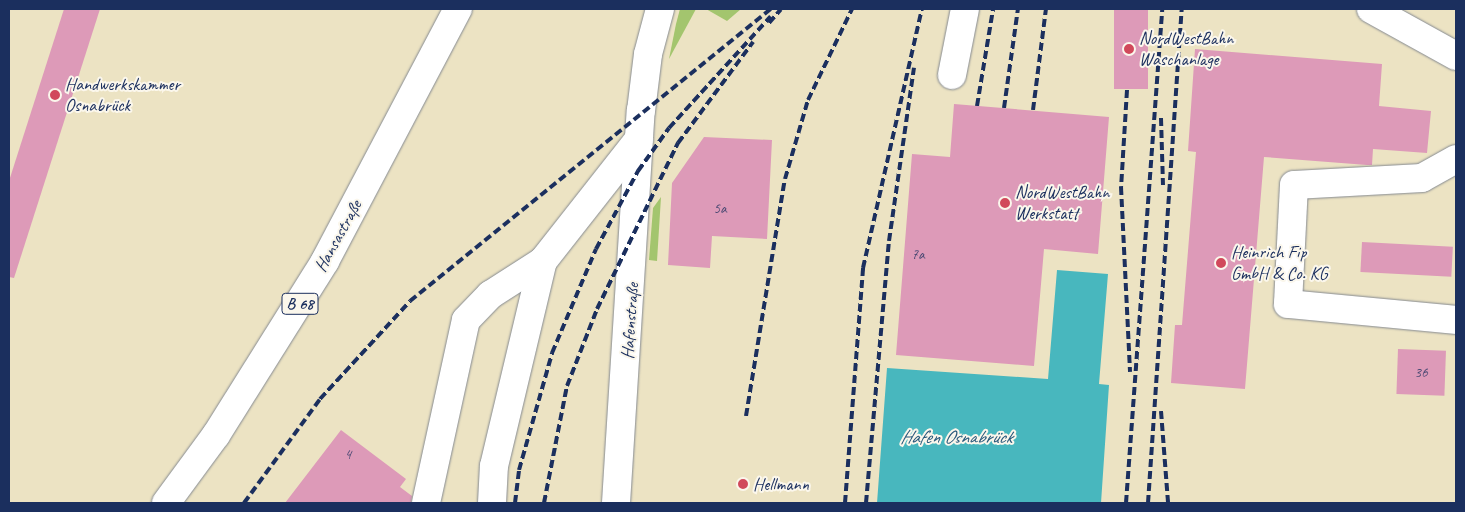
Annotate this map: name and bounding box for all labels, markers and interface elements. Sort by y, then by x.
place label: NordWestBahn Waschanlage [1139,28,1233,70]
marker: NordWestBahn Waschanlage [1123,43,1135,55]
place label: Handwerkskammer Osnabrück [65,74,180,116]
marker: Handwerkskammer Osnabrück [49,89,61,101]
place label: NordWestBahn Werkstatt [1015,182,1109,224]
street label: Hansastraße [310,196,366,276]
marker: NordWestBahn Werkstatt [999,197,1011,209]
house number: 5a [713,200,727,218]
place label: Heinrich Fip GmbH & Co. KG [1231,242,1328,284]
house number: 7a [911,246,925,264]
marker: Heinrich Fip GmbH & Co. KG [1215,257,1227,269]
street label: Hafenstraße [617,282,643,360]
road number: B 68 [281,290,319,318]
house number: 36 [1414,364,1428,382]
water label: Hafen Osnabrück [900,427,1012,449]
house number: 4 [345,446,351,464]
place label: Hellmann [753,473,809,495]
marker: Hellmann [737,478,749,490]

